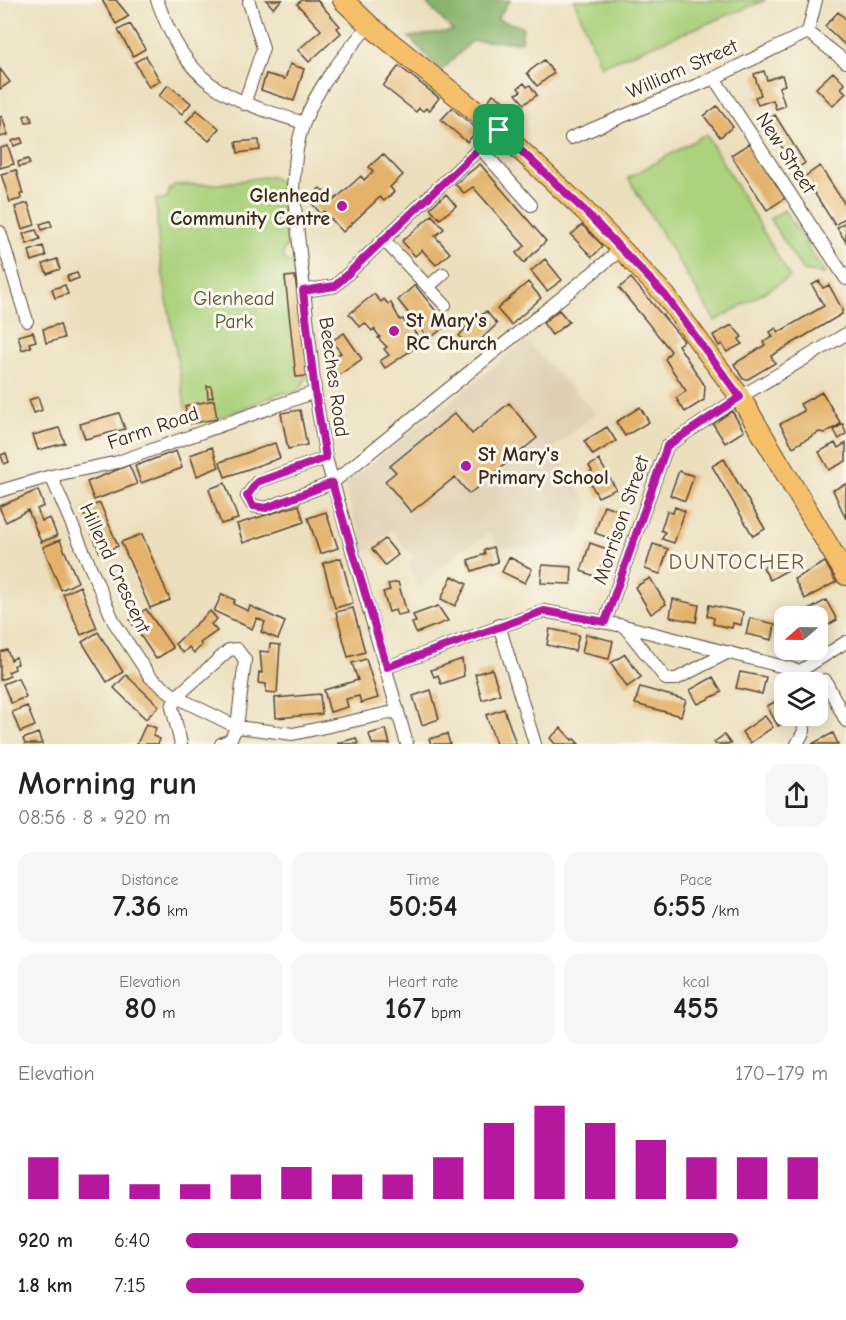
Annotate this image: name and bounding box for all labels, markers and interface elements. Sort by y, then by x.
street label: William Street [623,34,742,104]
pin [473,104,524,155]
street label: New Street [751,108,821,199]
icon: arrive [482,113,515,146]
place label: Glenhead Community Centre [170,184,330,230]
marker: Glenhead Community Centre [335,199,349,213]
park label: Glenhead Park [193,287,275,333]
place label: St Mary's RC Church [406,309,497,355]
street label: Beeches Road [314,315,354,439]
marker: St Mary's RC Church [387,324,401,338]
street label: Farm Road [104,402,202,454]
place label: St Mary's Primary School [478,443,609,489]
street label: Morrison Street [588,451,654,587]
marker: St Mary's Primary School [459,459,473,473]
street label: Hillend Crescent [75,499,156,638]
district label: DUNTOCHER [668,549,806,575]
north arrow [774,606,828,660]
map controls [774,606,828,726]
button: layers [774,672,828,726]
text: Morning run [18,764,197,802]
button: share [765,764,828,827]
text: 08:56 · 8 × 920 m [18,806,170,829]
text: Distance [121,871,179,889]
text: Time [406,871,440,889]
text: Pace [680,871,712,889]
text: 7.36 [112,889,162,924]
text: 50:54 [388,889,458,924]
text: 6:55 [652,889,706,924]
text: km [162,902,188,920]
text: /km [706,902,740,920]
text: Elevation [119,973,181,991]
text: Heart rate [388,973,458,991]
text: kcal [683,973,709,991]
text: 80 [124,991,157,1026]
text: 167 [385,991,426,1026]
text: 455 [673,991,719,1026]
text: m [157,1004,176,1022]
text: bpm [426,1004,461,1022]
text: Elevation [18,1062,95,1085]
text: 170–179 m [735,1062,828,1085]
text: 920 m [18,1229,73,1252]
text: 6:40 [114,1229,150,1252]
text: 1.8 km [18,1274,73,1297]
text: 7:15 [114,1274,146,1297]

